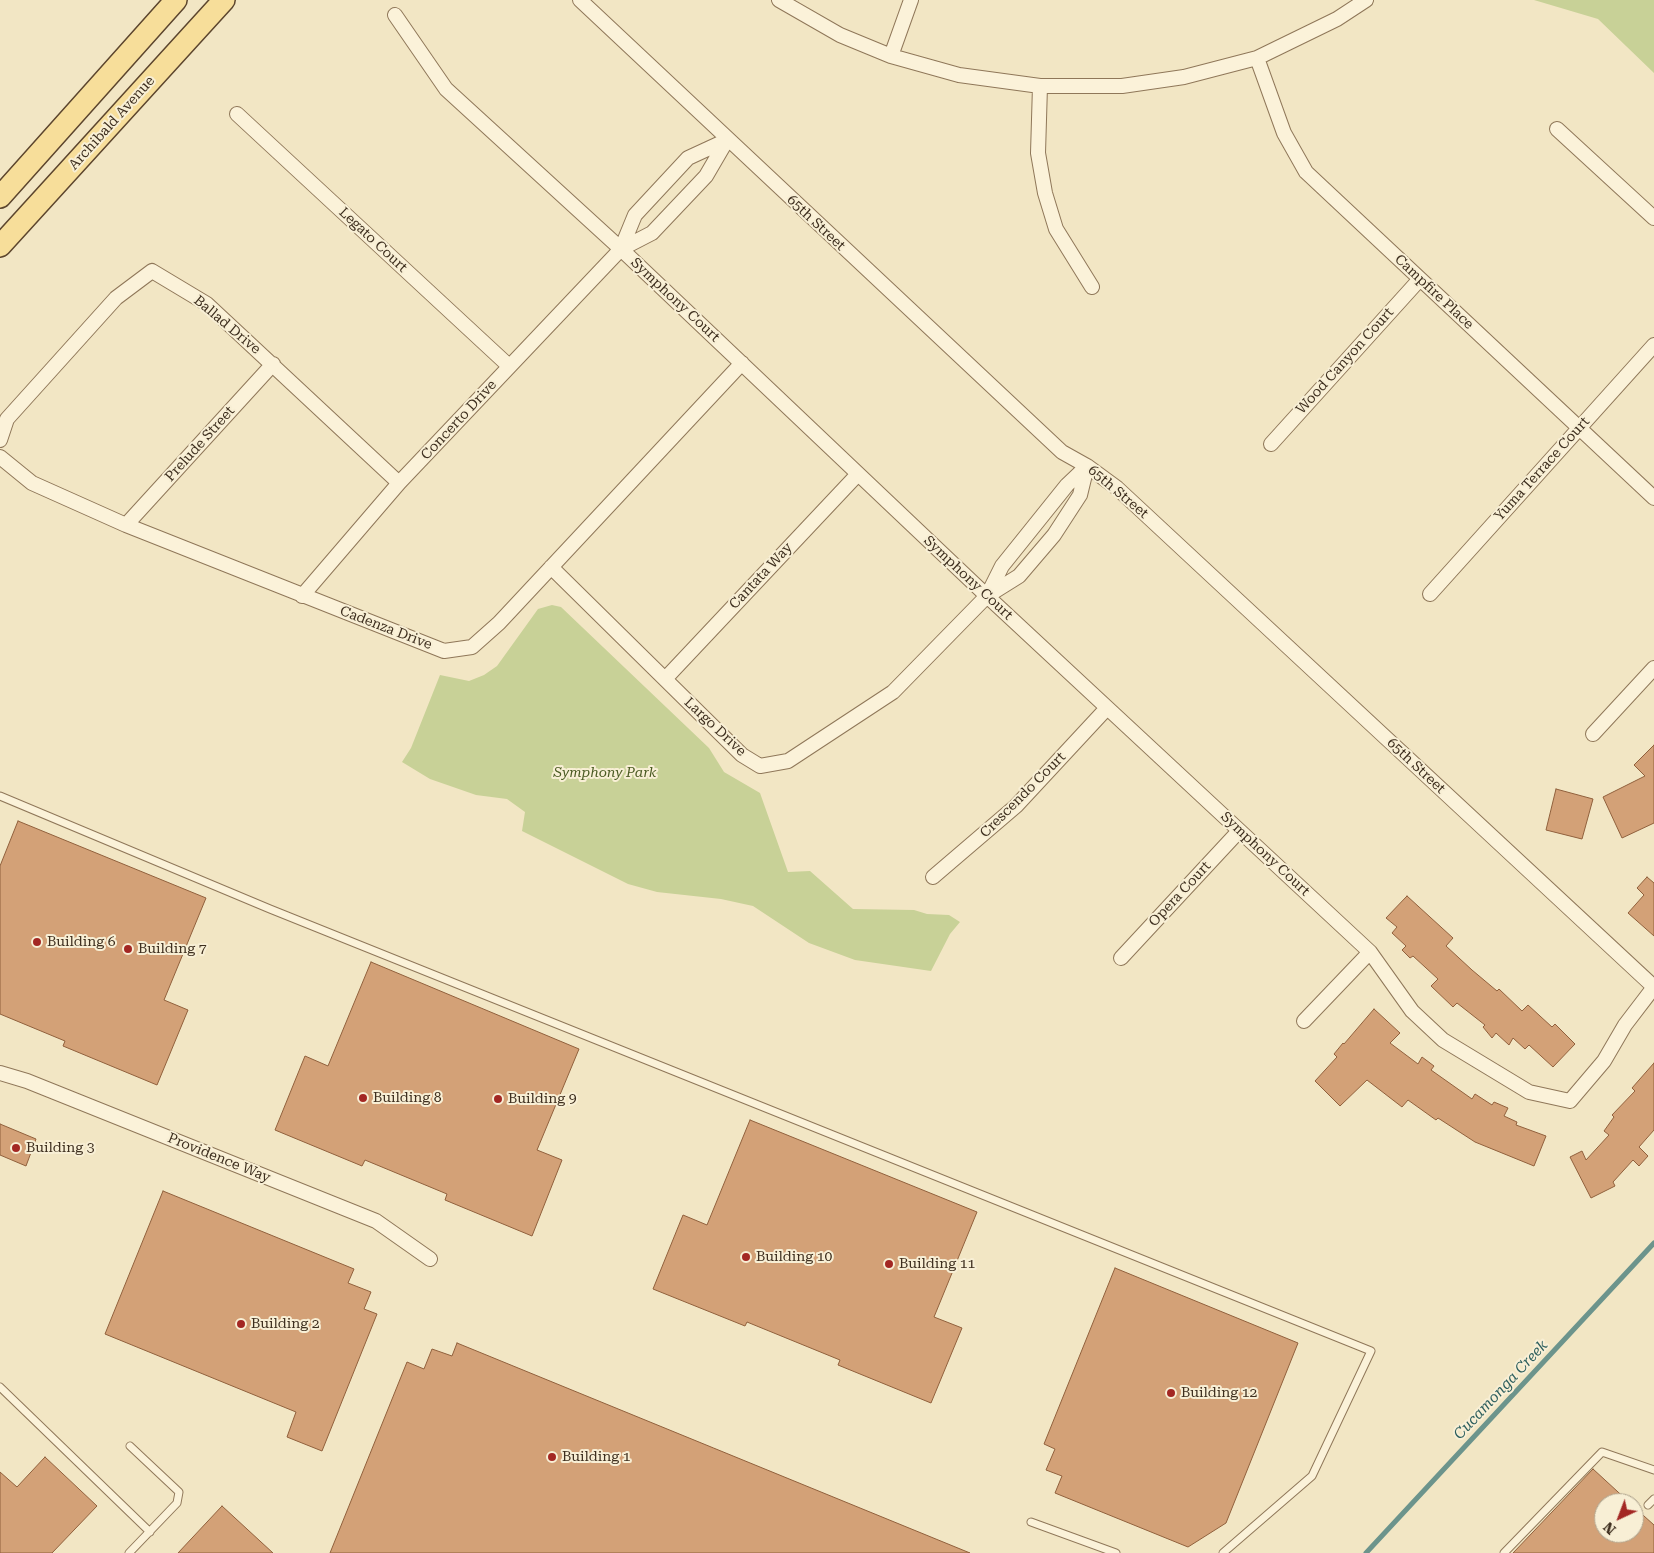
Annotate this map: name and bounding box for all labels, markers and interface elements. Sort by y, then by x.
street label: Archibald Avenue [66,73,158,173]
street label: 65th Street [783,192,849,254]
street label: Legato Court [335,204,411,276]
street label: Campfire Place [1391,251,1477,333]
street label: Symphony Court [627,254,723,346]
street label: Ballad Drive [190,292,264,358]
street label: Wood Canyon Court [1293,304,1397,418]
street label: Concerto Drive [418,377,500,463]
street label: Prelude Street [162,403,238,485]
street label: Yuma Terrace Court [1491,414,1593,524]
street label: 65th Street [1084,462,1152,522]
street label: Symphony Court [920,532,1016,624]
street label: Cantata Way [726,539,796,613]
street label: Cadenza Drive [338,603,434,653]
street label: Largo Drive [681,694,749,760]
street label: 65th Street [1383,735,1449,797]
street label: Crescendo Court [977,749,1069,841]
park label: Symphony Park [554,765,656,781]
street label: Symphony Court [1217,808,1313,900]
street label: Opera Court [1145,858,1215,930]
place label: Building 6 [47,934,116,950]
marker: Building 6 [31,936,43,948]
place label: Building 7 [138,941,207,957]
marker: Building 7 [122,943,134,955]
place label: Building 8 [373,1090,442,1106]
place label: Building 9 [508,1091,577,1107]
marker: Building 8 [357,1092,369,1104]
marker: Building 9 [492,1093,504,1105]
street label: Providence Way [165,1130,273,1186]
place label: Building 3 [26,1140,95,1156]
marker: Building 3 [10,1142,22,1154]
place label: Building 10 [756,1249,832,1265]
marker: Building 10 [740,1251,752,1263]
place label: Building 11 [899,1256,975,1272]
marker: Building 11 [883,1258,895,1270]
place label: Building 2 [251,1316,320,1332]
marker: Building 2 [235,1318,247,1330]
water label: Cucamonga Creek [1450,1337,1552,1443]
place label: Building 12 [1181,1385,1257,1401]
marker: Building 12 [1165,1387,1177,1399]
place label: Building 1 [562,1449,631,1465]
marker: Building 1 [546,1451,558,1463]
north arrow [1594,1493,1644,1543]
text: N [1600,1519,1619,1538]

